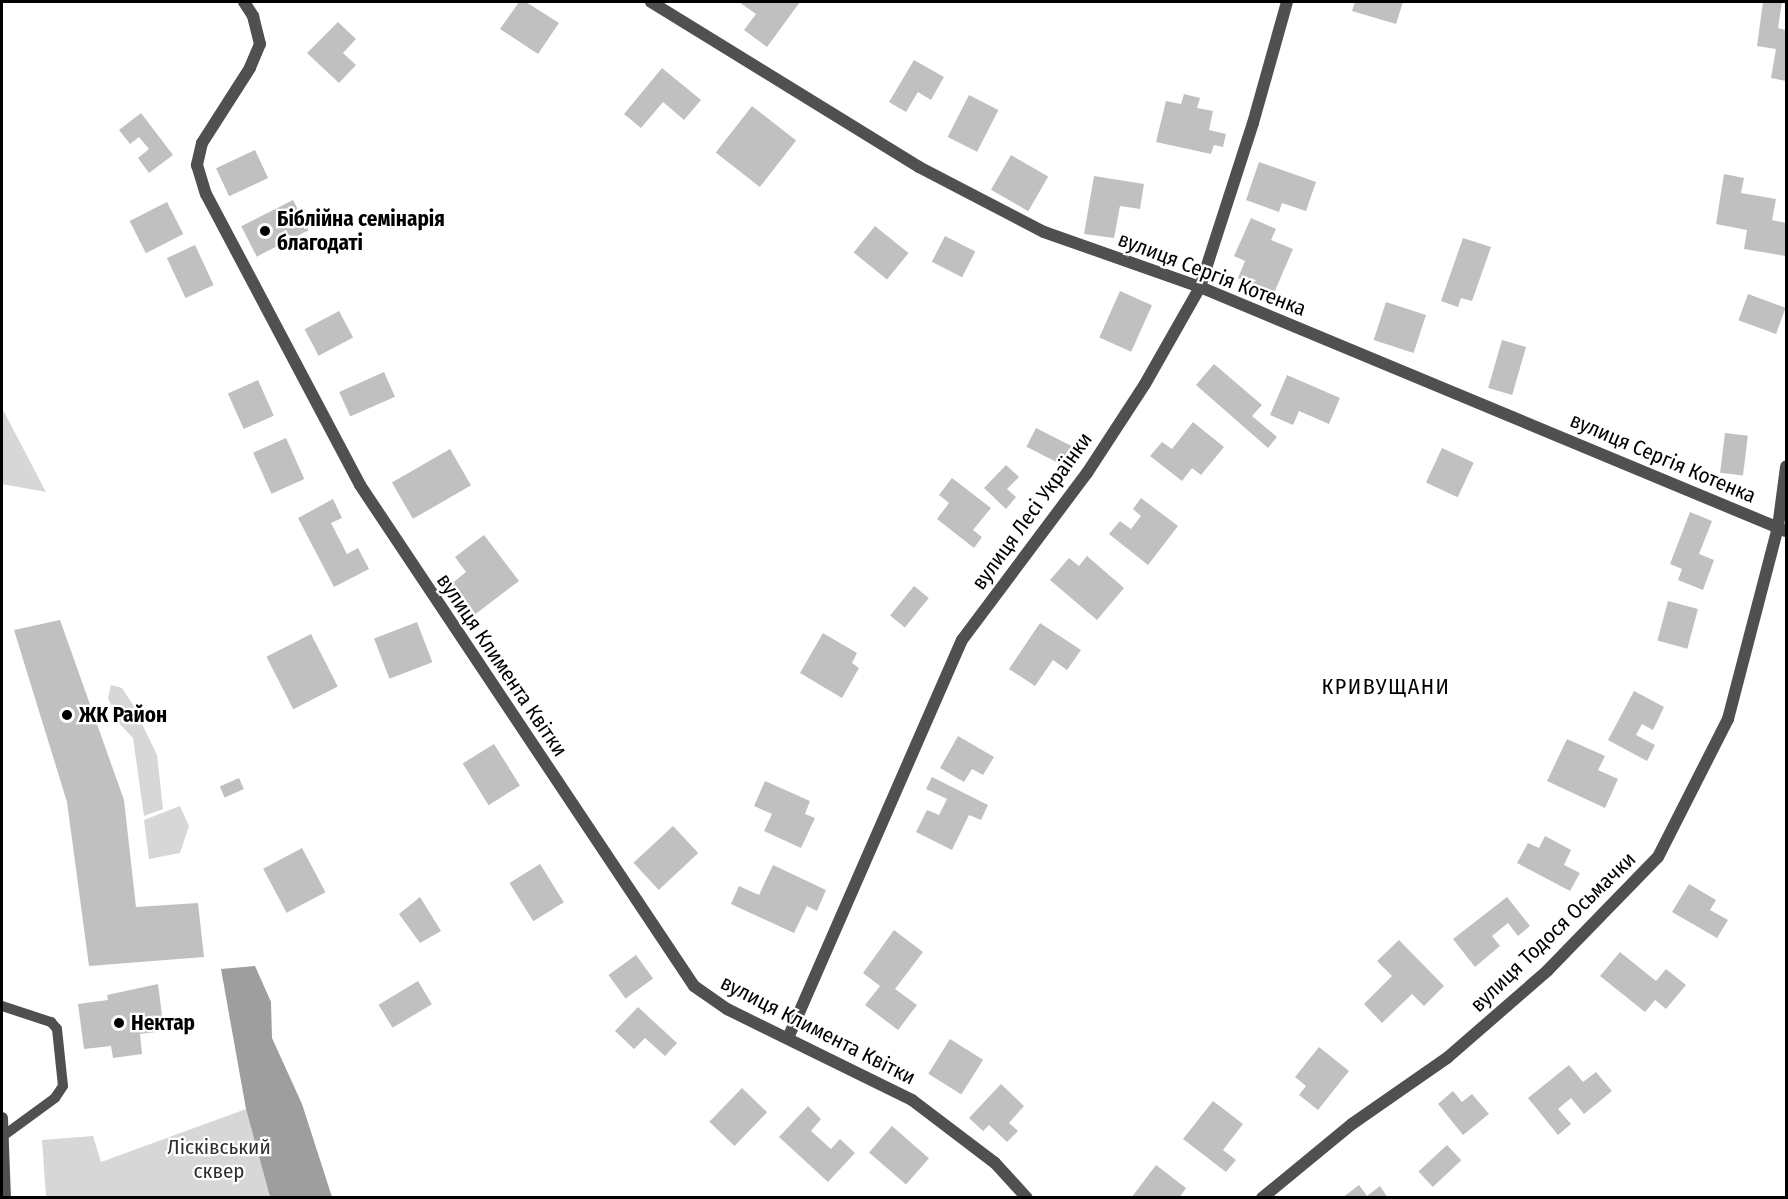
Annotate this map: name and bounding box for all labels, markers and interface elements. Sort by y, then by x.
place label: Біблійна семінарія благодаті [277,206,445,256]
marker: Біблійна семінарія благодаті [258,224,272,238]
street label: вулиця Сергія Котенка [1114,227,1310,321]
street label: вулиця Сергія Котенка [1566,407,1760,509]
street label: вулиця Лесі Українки [966,427,1098,595]
street label: вулиця Климента Квітки [431,569,573,761]
district label: КРИВУЩАНИ [1322,674,1450,700]
place label: ЖК Район [79,702,167,728]
marker: ЖК Район [60,708,74,722]
street label: вулиця Тодося Осьмачки [1465,847,1641,1017]
street label: вулиця Климента Квітки [716,970,920,1090]
place label: Нектар [131,1010,195,1036]
marker: Нектар [112,1016,126,1030]
park label: Лісківський сквер [167,1134,271,1184]

